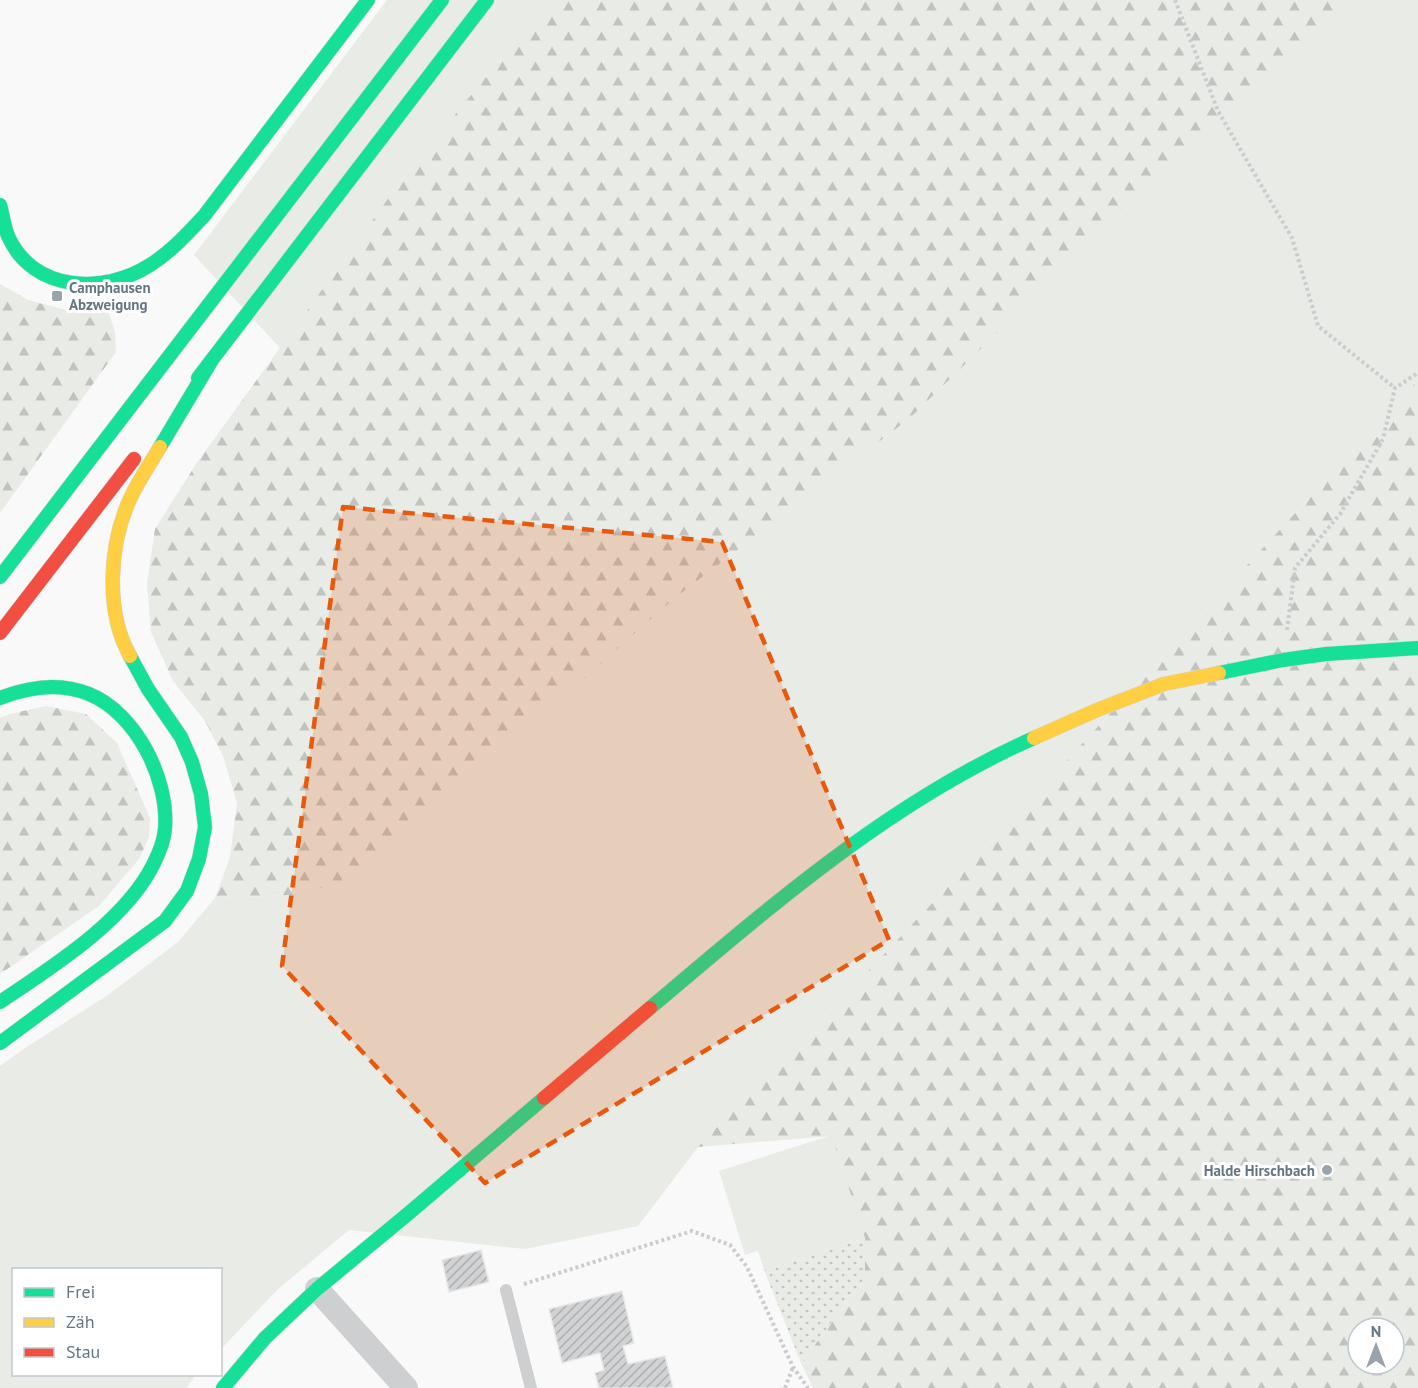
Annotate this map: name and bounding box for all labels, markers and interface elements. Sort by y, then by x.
place label: Camphausen Abzweigung [69,278,151,314]
marker: Camphausen Abzweigung [50,289,64,303]
place label: Halde Hirschbach [1204,1161,1315,1180]
marker: Halde Hirschbach [1320,1163,1334,1177]
legend [12,1268,222,1376]
text: Frei [66,1280,95,1303]
text: Zäh [66,1310,95,1333]
north arrow [1346,1316,1406,1376]
text: N [1371,1321,1381,1341]
text: Stau [66,1340,100,1363]

